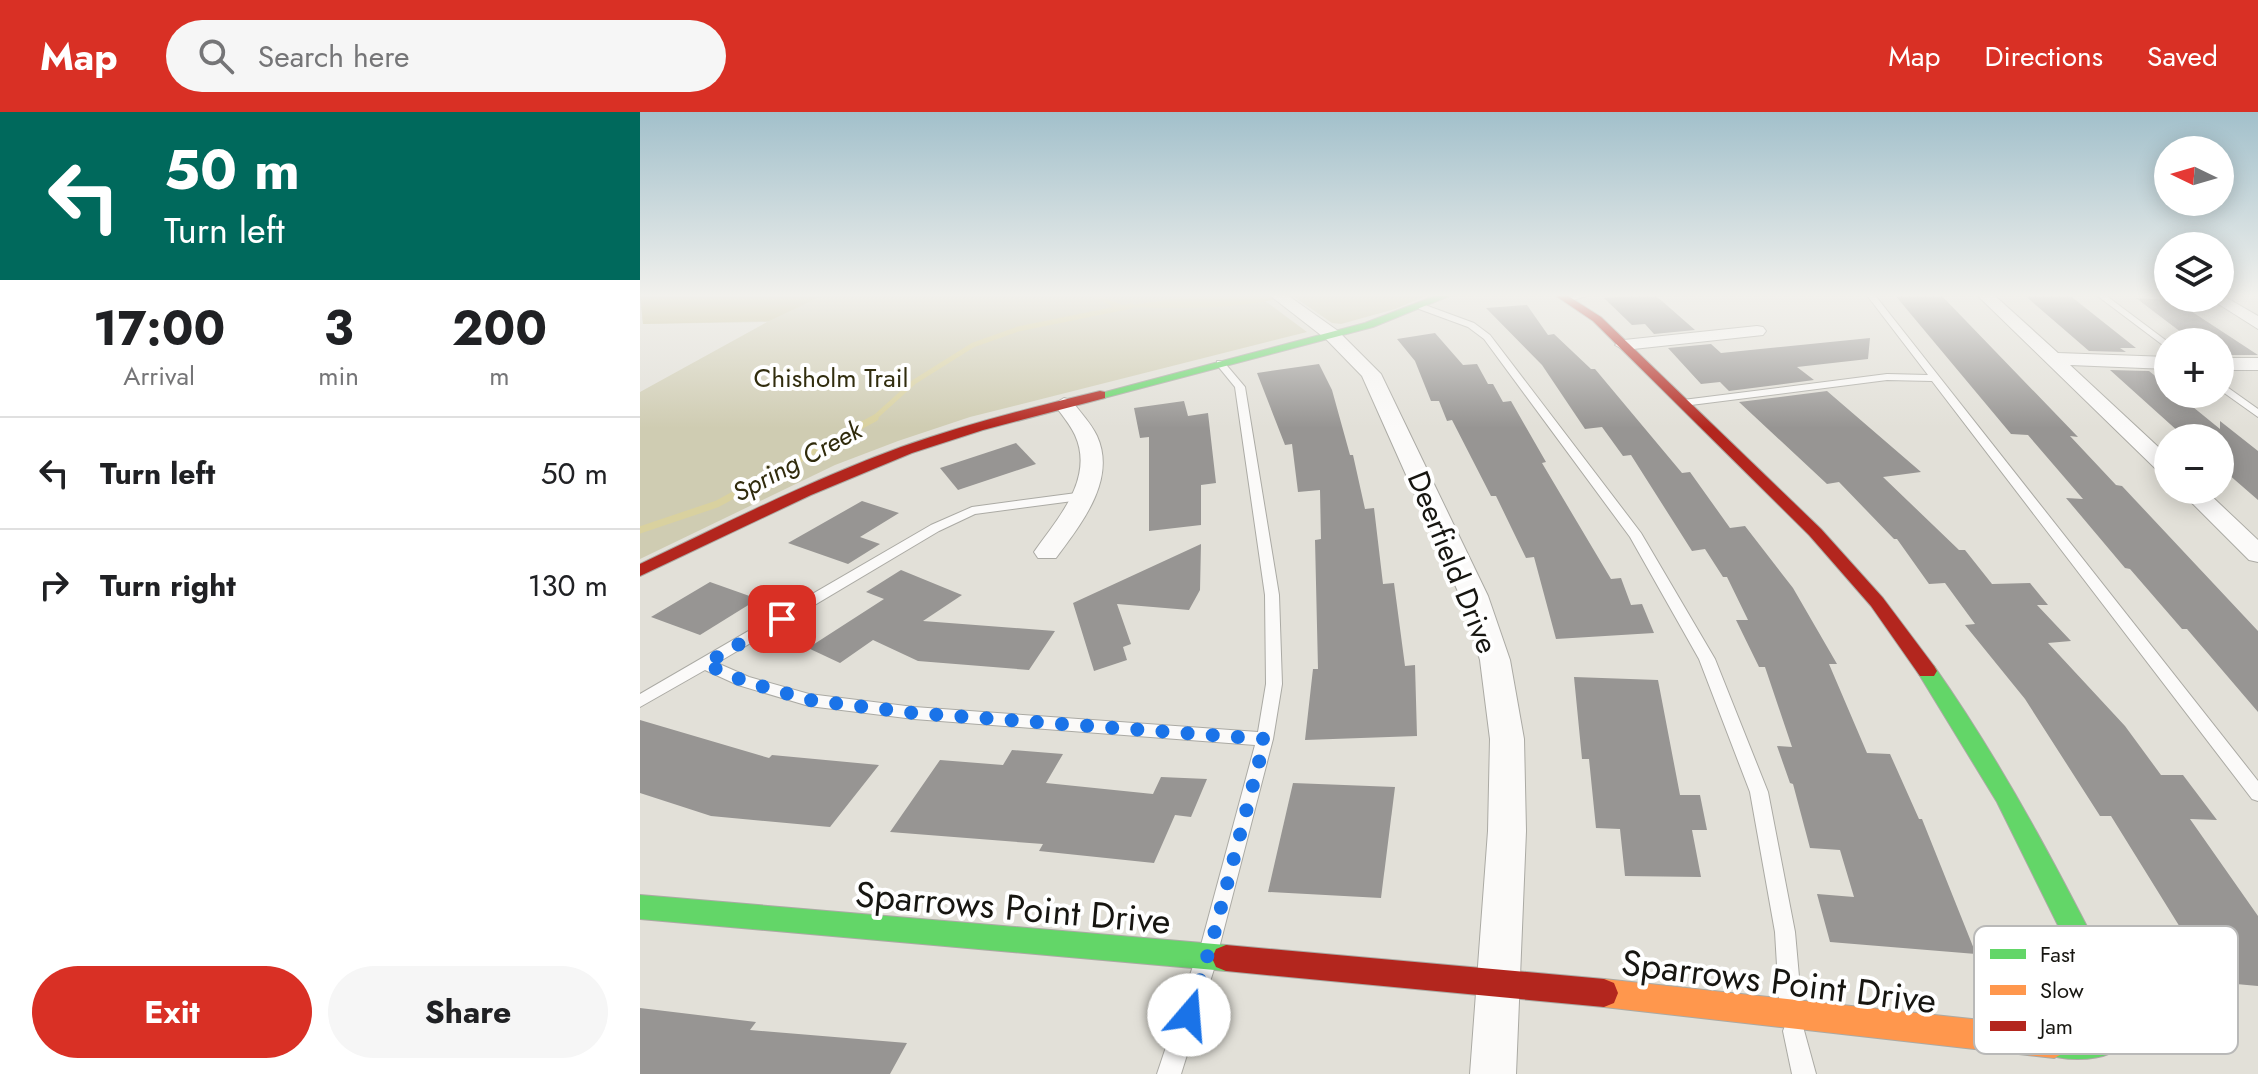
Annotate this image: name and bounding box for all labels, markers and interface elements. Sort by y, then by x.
search box [166,20,726,92]
text: Map [40,29,118,84]
icon: search [194,34,238,78]
text: Search here [258,35,410,78]
text: Map [1888,36,1940,77]
text: Directions [1984,36,2103,77]
text: Saved [2147,36,2218,77]
text: 50 m [164,129,300,210]
north arrow [2154,136,2234,216]
map controls [2154,136,2234,504]
icon: left [32,144,136,248]
text: Turn left [164,204,285,256]
button: layers [2154,232,2234,312]
text: 17:00 [93,294,225,363]
text: 3 [324,294,354,363]
text: 200 [452,294,547,363]
button: + [2154,328,2234,408]
text: Arrival [123,357,195,395]
text: min [318,357,359,395]
text: m [489,357,510,395]
park label: Chisholm Trail [754,359,908,397]
water label: Spring Creek [726,410,870,511]
button: − [2154,424,2234,504]
icon: left [32,451,76,495]
text: Turn left [100,452,215,495]
text: 50 m [541,452,608,495]
street label: Deerfield Drive [1397,464,1509,660]
icon: right [32,563,76,607]
text: Turn right [100,564,236,607]
text: 130 m [528,564,608,607]
pin [748,585,816,653]
icon: arrive [760,597,804,641]
street label: Sparrows Point Drive [853,867,1173,947]
legend [1974,926,2238,1054]
street label: Sparrows Point Drive [1619,936,1939,1026]
text: Fast [2040,938,2076,970]
button: Exit [32,966,312,1058]
button: Share [328,966,608,1058]
position arrow [1147,973,1231,1057]
text: Slow [2040,974,2084,1006]
text: Jam [2037,1010,2073,1042]

